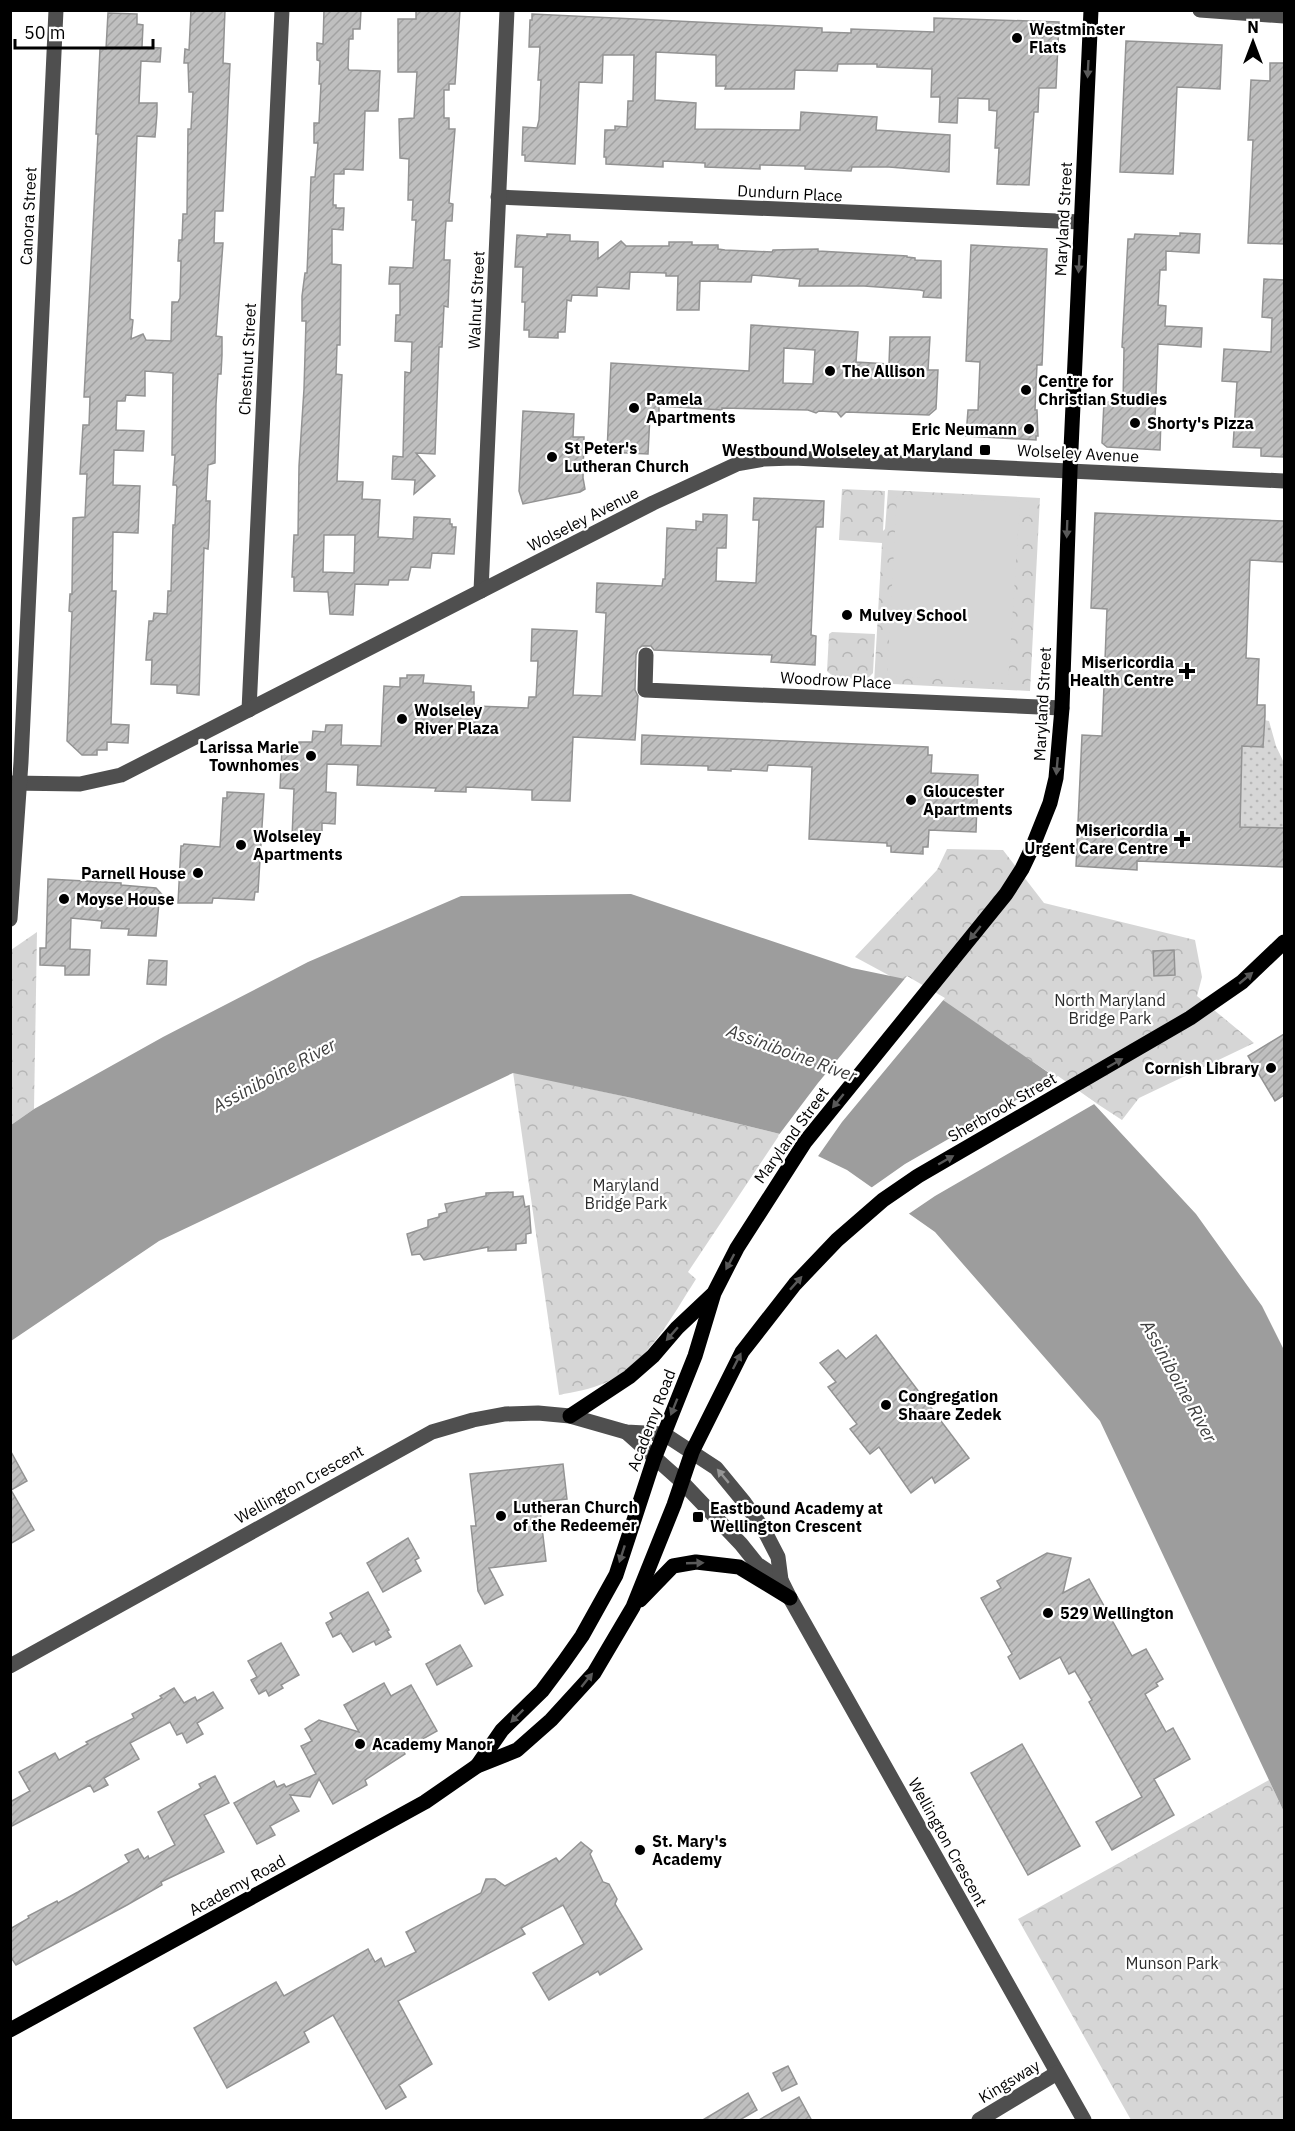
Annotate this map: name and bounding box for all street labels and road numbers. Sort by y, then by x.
street label: Maryland Street [1050,161,1076,277]
street label: Canora Street [15,166,41,266]
street label: Dundurn Place [737,180,843,206]
street label: Walnut Street [463,250,489,350]
street label: Chestnut Street [234,302,260,416]
street label: Wolseley Avenue [1016,440,1140,466]
street label: Wolseley Avenue [524,482,642,556]
street label: Maryland Street [1029,646,1055,762]
street label: Woodrow Place [780,667,892,693]
street label: Sherbrook Street [944,1068,1060,1146]
street label: Maryland Street [749,1083,833,1187]
street label: Academy Road [622,1366,680,1474]
street label: Wellington Crescent [231,1440,367,1528]
street label: Wellington Crescent [904,1774,992,1910]
street label: Academy Road [185,1850,289,1920]
street label: Kingsway [975,2055,1043,2107]

